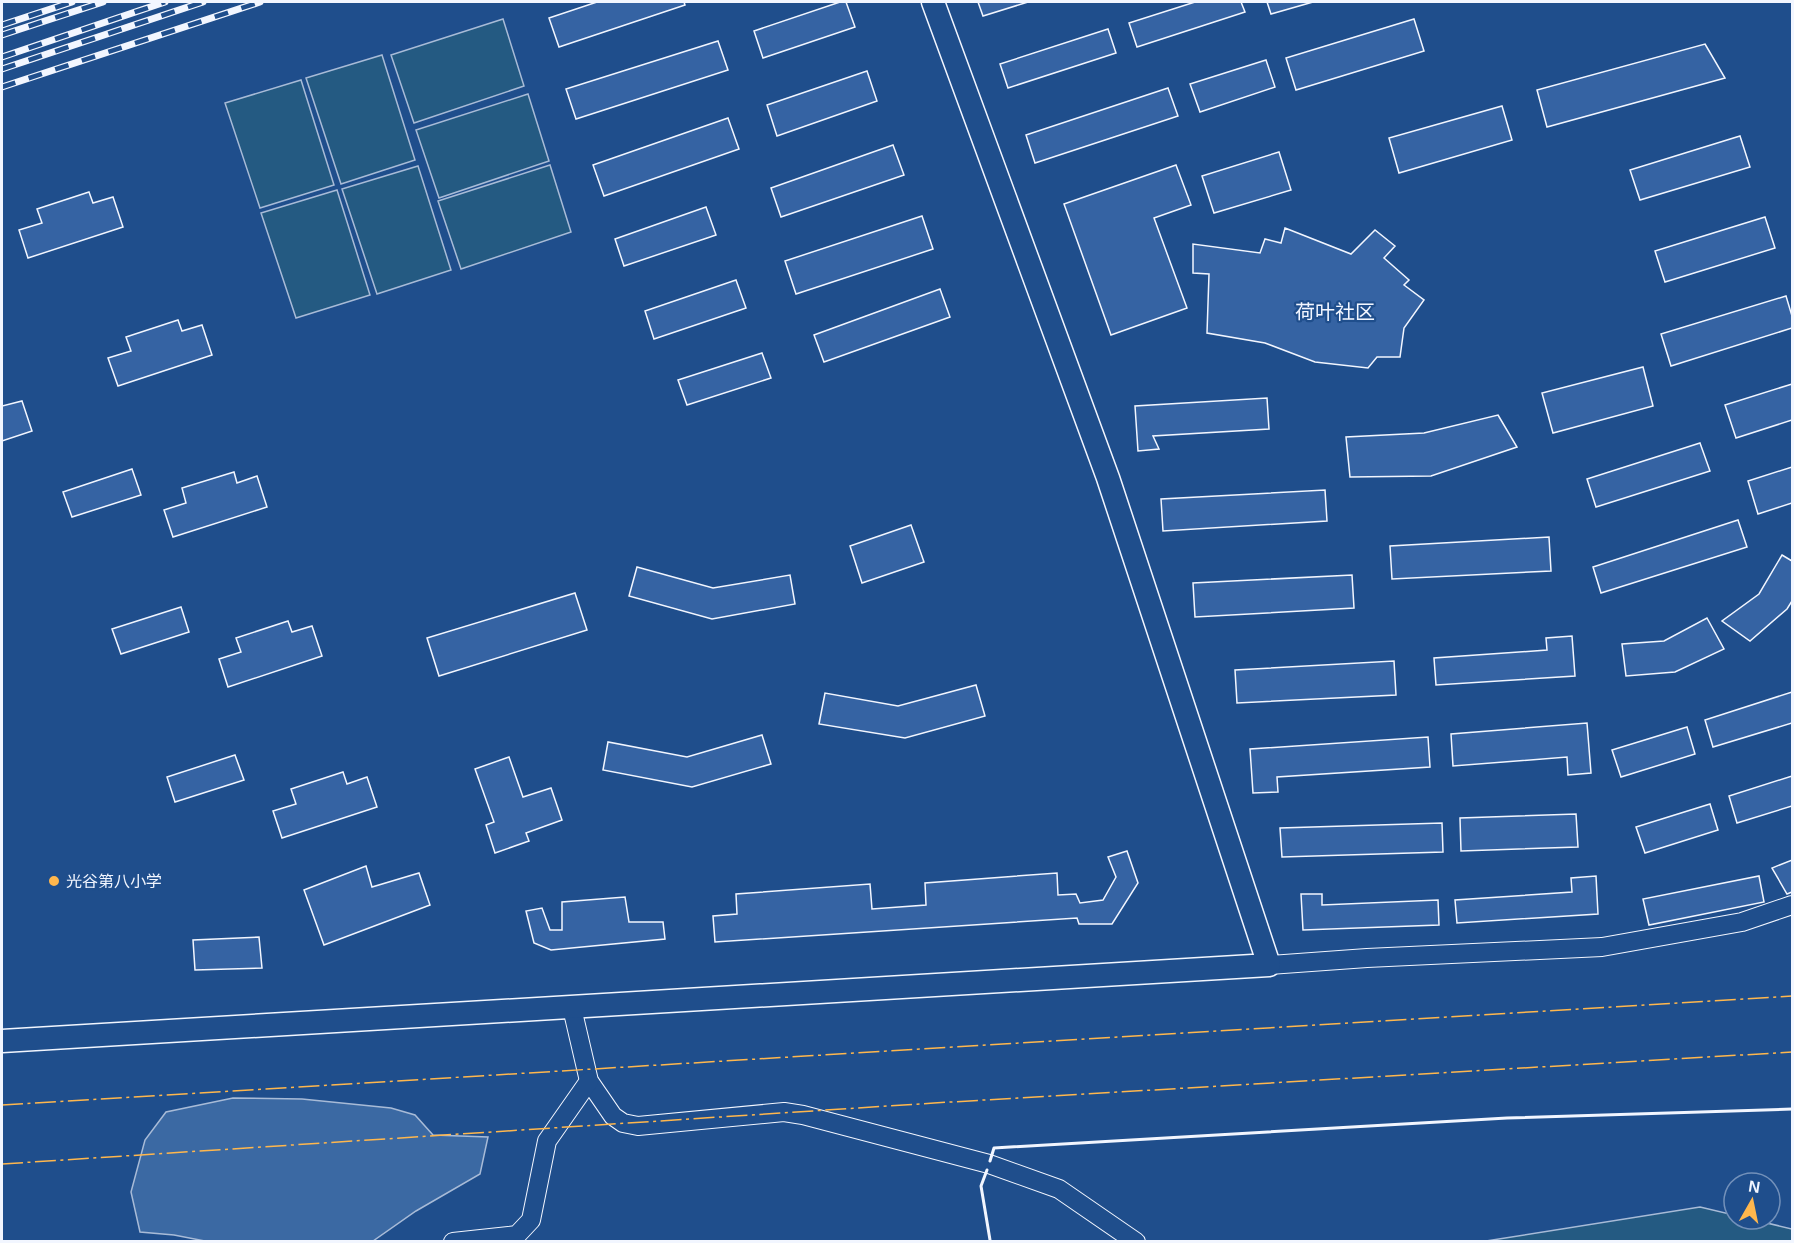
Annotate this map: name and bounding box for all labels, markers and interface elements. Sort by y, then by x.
district label: 荷叶社区 [1295,301,1375,323]
place label: 光谷第八小学 [66,873,162,890]
marker: 光谷第八小学 [47,874,61,888]
north arrow [1722,1171,1782,1231]
text: N [1747,1177,1761,1196]

